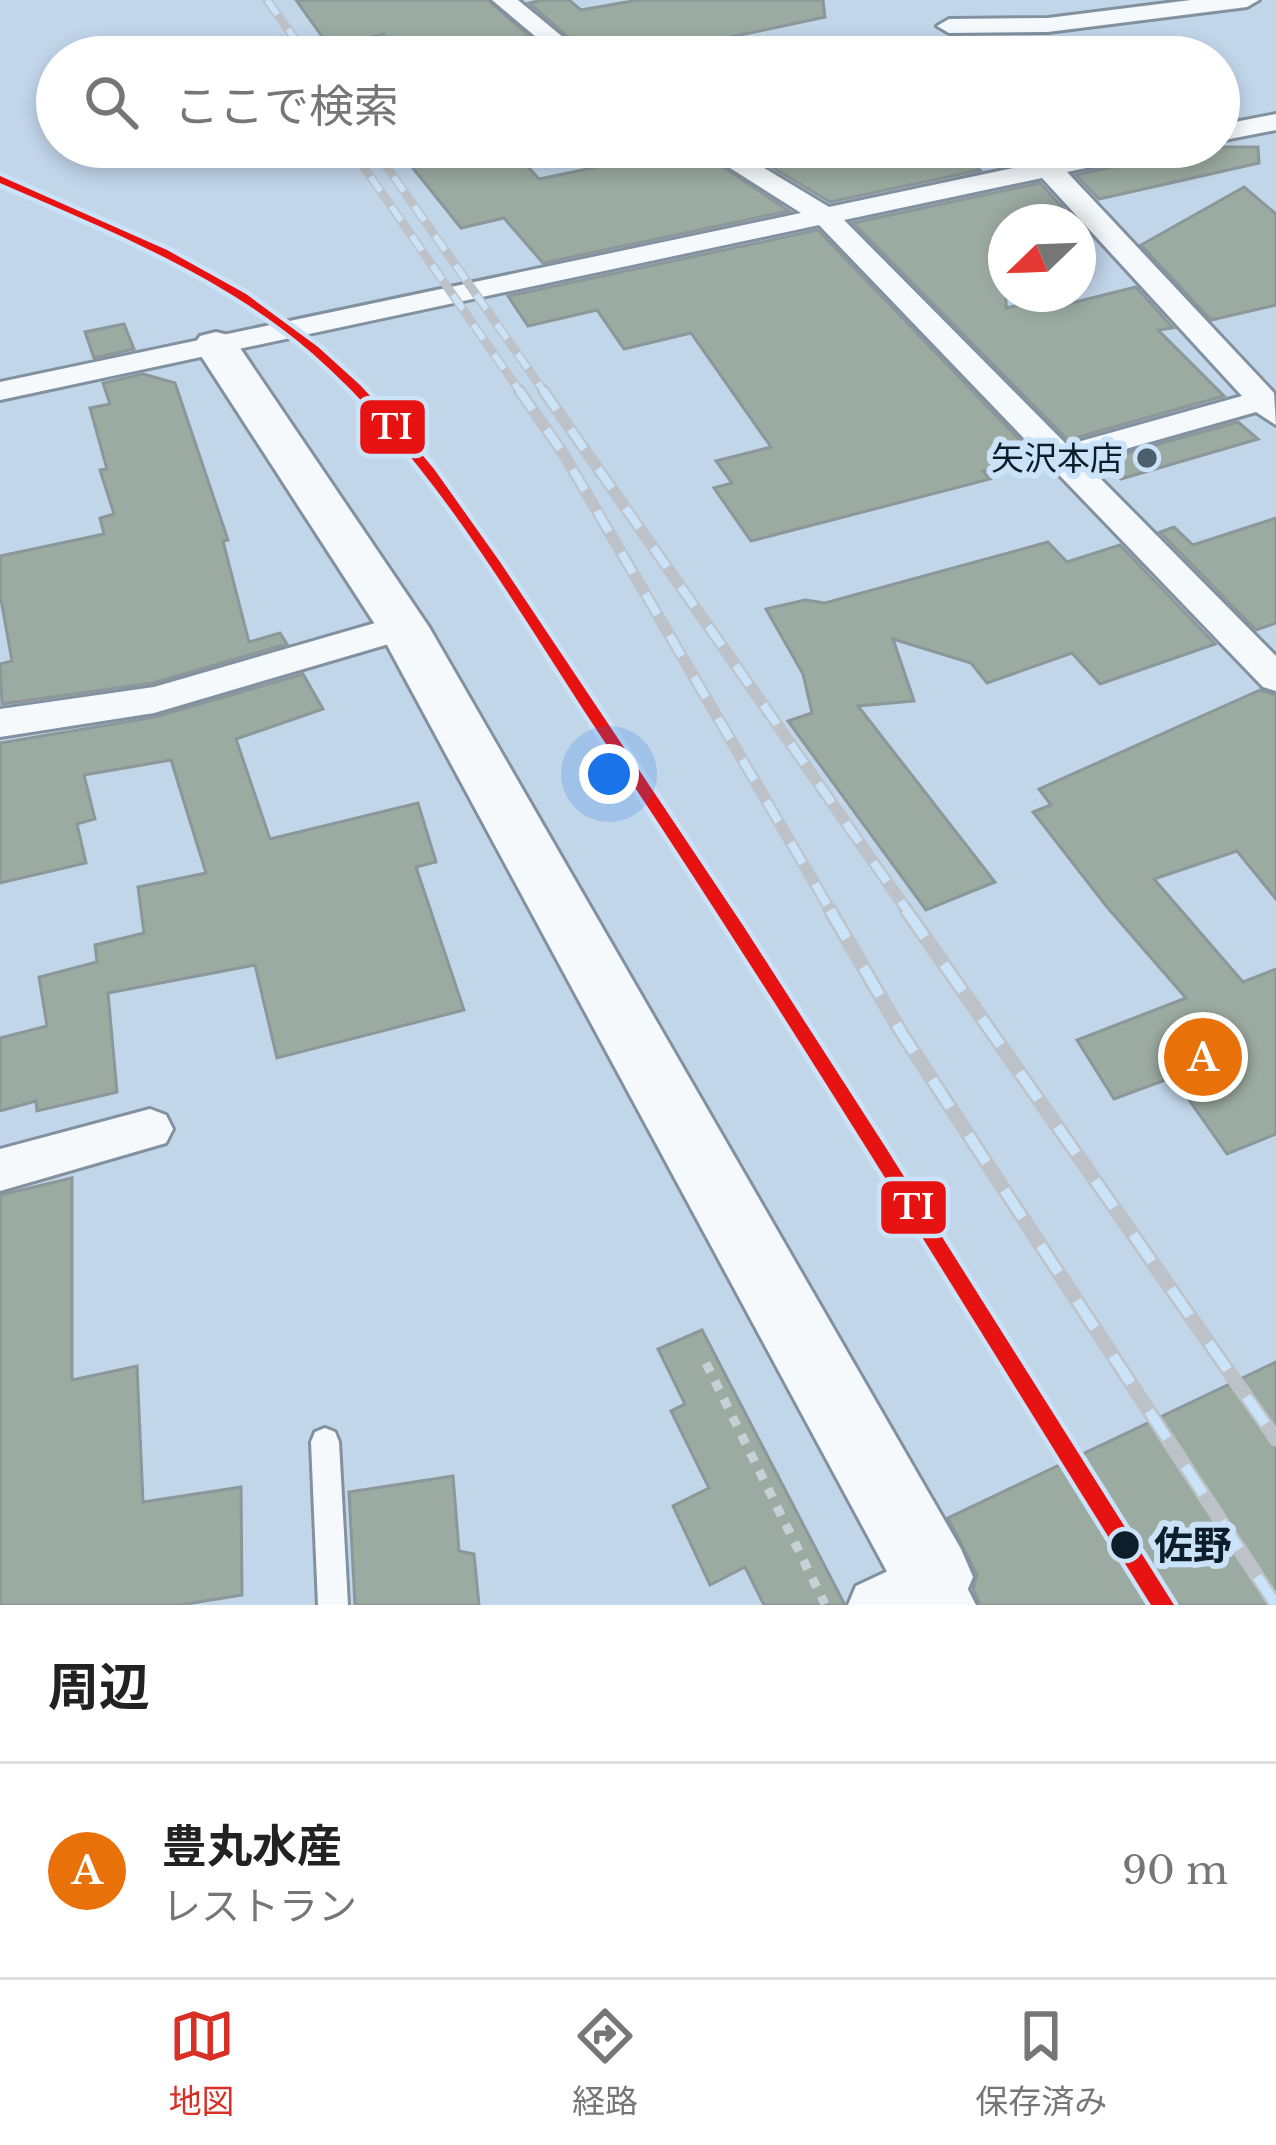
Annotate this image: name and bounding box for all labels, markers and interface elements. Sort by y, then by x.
search box [36,36,1240,168]
icon: search [78,69,144,135]
text: ここで検索 [174,78,399,134]
north arrow [988,204,1096,312]
line badge: TI [358,398,427,456]
text: TI [371,407,413,448]
place label: 矢沢本店 [991,438,1123,479]
marker: 矢沢本店 [1134,445,1160,471]
your location [579,744,639,804]
pin: A [1164,1012,1242,1102]
line badge: TI [879,1179,948,1236]
text: TI [893,1187,935,1228]
place label: 佐野 [1154,1521,1232,1570]
marker: 佐野 [1108,1528,1142,1562]
text: 周辺 [48,1656,150,1719]
text: 豊丸水産 [162,1818,342,1874]
text: A [71,1846,103,1895]
text: 90 m [1122,1846,1228,1895]
text: レストラン [162,1882,357,1931]
tab: 地図 [169,2003,235,2123]
tab: 経路 [572,2003,638,2123]
tab: 保存済み [975,2003,1107,2123]

